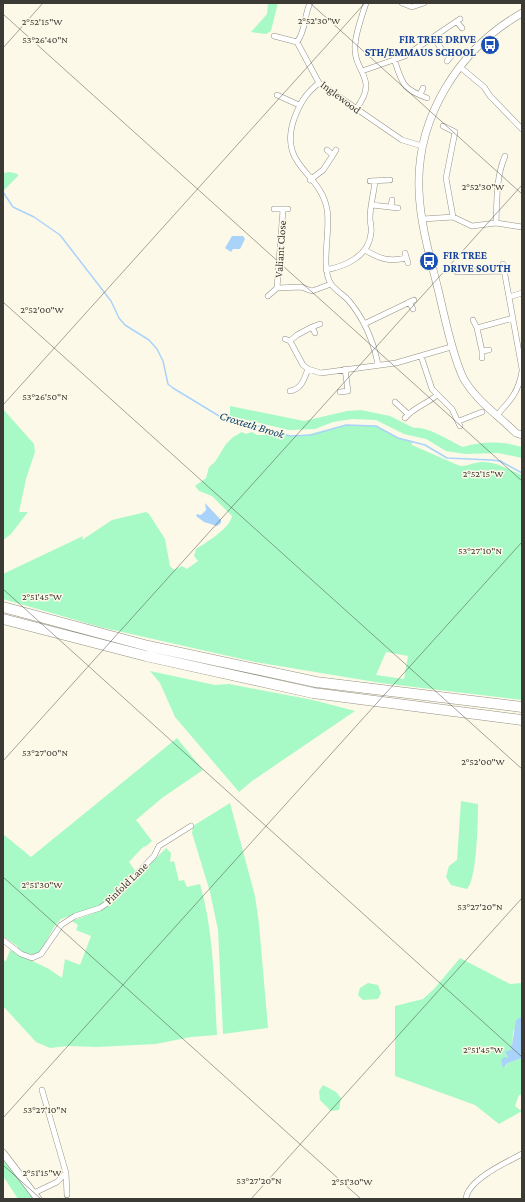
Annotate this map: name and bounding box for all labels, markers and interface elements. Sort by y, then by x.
text: 2°52'30"W [298,15,341,26]
text: 2°52'15"W [22,16,63,27]
place label: FIR TREE DRIVE STH/EMMAUS SCHOOL [365,33,477,58]
text: 53°26'40"N [22,34,68,45]
bus stop icon: FIR TREE DRIVE STH/EMMAUS SCHOOL [479,34,501,56]
street label: Inglewood [318,78,364,117]
text: 2°52'30"W [462,181,505,192]
street label: Valiant Close [272,220,288,278]
place label: FIR TREE DRIVE SOUTH [443,249,511,274]
bus stop icon: FIR TREE DRIVE SOUTH [418,250,440,272]
text: 2°52'00"W [20,304,65,315]
text: 53°26'50"N [22,391,68,402]
water label: Croxteth Brook [218,409,287,442]
text: 2°52'15"W [463,468,504,479]
text: 53°27'10"N [458,545,502,556]
text: 2°51'45"W [22,591,63,602]
text: 53°27'00"N [22,747,68,758]
text: 2°52'00"W [461,756,506,767]
street label: Pinfold Lane [102,859,150,906]
text: 2°51'30"W [22,879,63,890]
text: 53°27'20"N [457,901,503,912]
text: 2°51'45"W [463,1044,504,1055]
text: 53°27'10"N [23,1104,67,1115]
text: 2°51'15"W [22,1167,62,1178]
text: 53°27'20"N [236,1175,282,1186]
text: 2°51'30"W [332,1176,373,1187]

